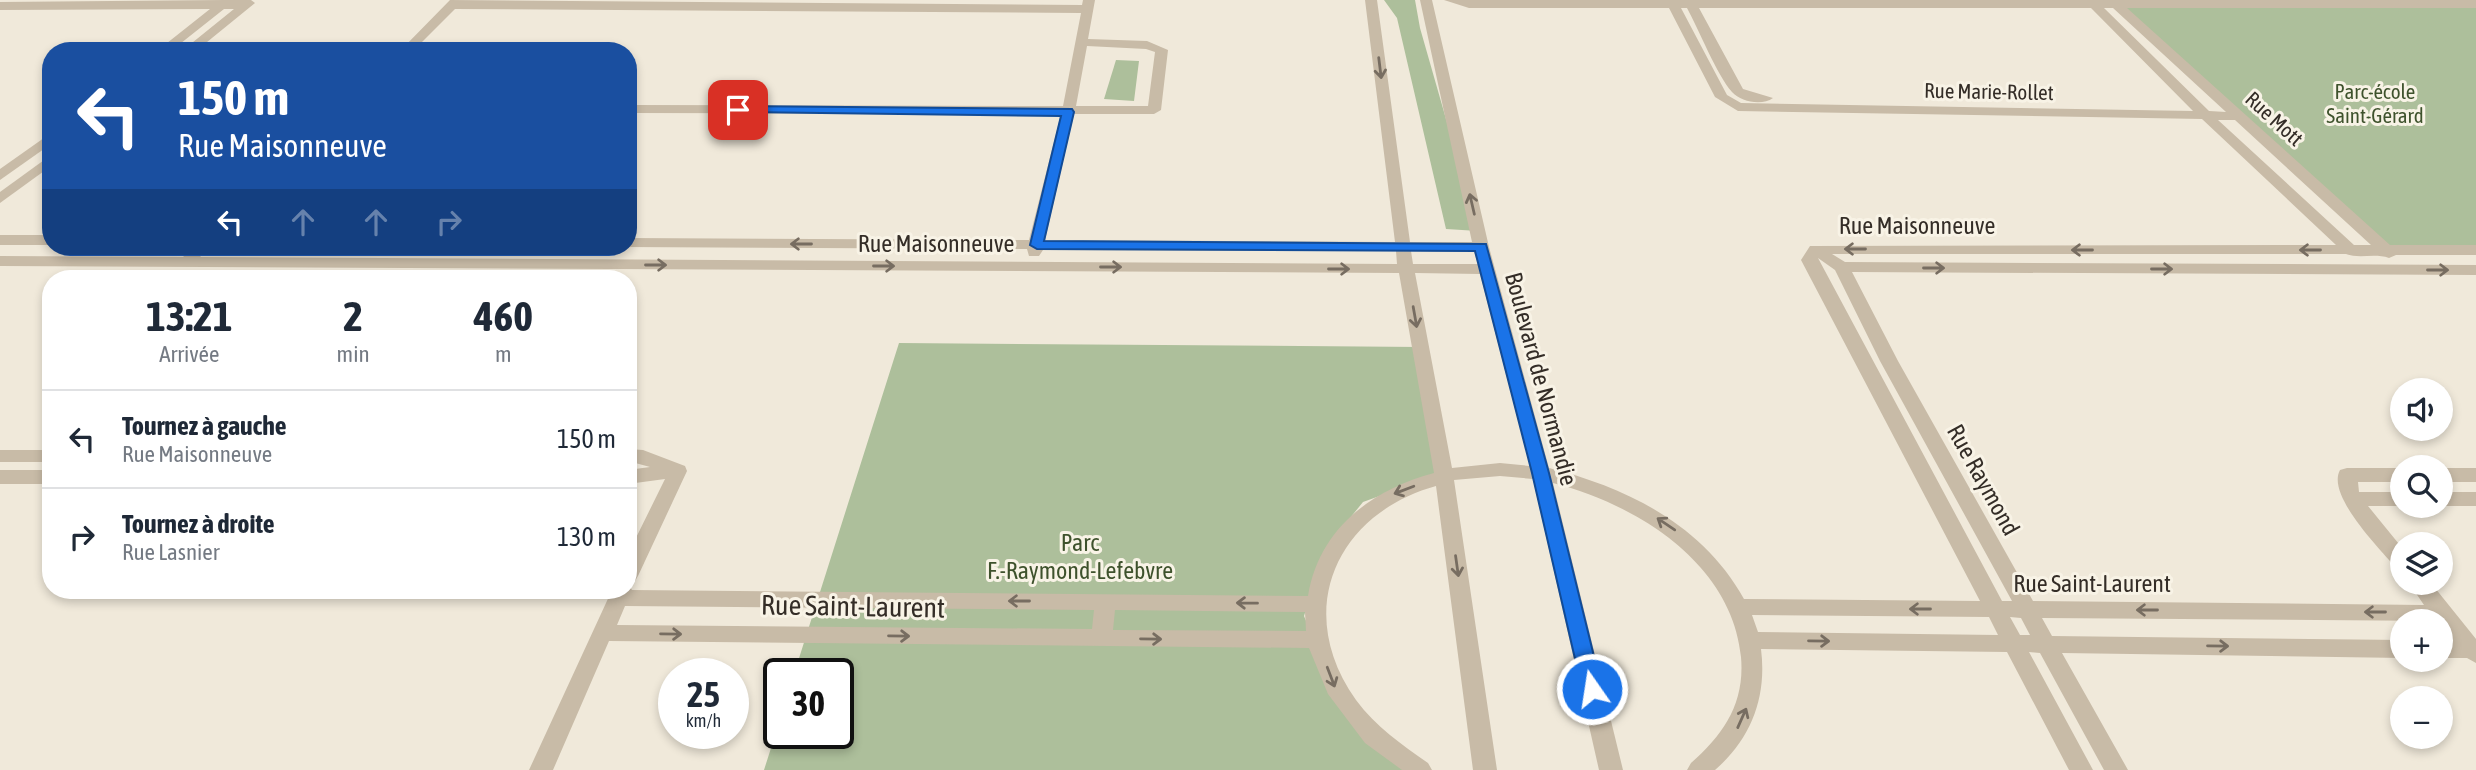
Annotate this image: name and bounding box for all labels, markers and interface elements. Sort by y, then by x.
one-way arrow [1373,56,1386,79]
text: 150 m [178,69,289,125]
icon: left [63,70,154,161]
street label: Rue Marie-Rollet [1924,78,2054,104]
park label: Parc-école Saint-Gérard [2326,79,2424,127]
pin [708,80,768,140]
street label: Rue Mott [2241,86,2308,150]
icon: arrive [719,91,757,129]
text: Rue Maisonneuve [178,127,387,164]
one-way arrow [1465,193,1478,216]
icon: left [211,203,249,241]
icon: ahead [284,203,322,241]
icon: ahead [357,203,395,241]
icon: right [430,203,468,241]
street label: Rue Maisonneuve [1839,212,1995,239]
street label: Rue Maisonneuve [858,230,1014,257]
one-way arrow [789,237,812,251]
one-way arrow [1844,242,1867,256]
one-way arrow [2071,243,2094,256]
one-way arrow [2299,243,2322,257]
one-way arrow [644,258,667,272]
one-way arrow [872,259,895,273]
one-way arrow [1099,260,1122,274]
one-way arrow [1923,261,1946,275]
one-way arrow [1327,262,1350,275]
one-way arrow [2150,262,2173,276]
one-way arrow [2427,263,2450,277]
street label: Boulevard de Normandie [1500,269,1583,488]
text: 13:21 [146,292,233,340]
text: 2 [343,292,363,340]
text: 460 [474,292,533,340]
one-way arrow [1409,305,1422,328]
text: Arrivée [159,341,219,367]
text: min [337,341,370,367]
text: m [495,341,512,367]
map controls [2390,378,2453,749]
button: sound [2390,378,2453,441]
text: Tournez à gauche [122,411,287,441]
icon: left [63,420,101,458]
street label: Rue Raymond [1942,420,2025,540]
text: 150 m [557,424,616,454]
text: Rue Maisonneuve [122,441,272,467]
button: search [2390,455,2453,518]
one-way arrow [1394,485,1415,497]
text: Tournez à droite [122,509,275,539]
one-way arrow [1657,516,1676,531]
icon: right [63,518,101,556]
text: 130 m [557,522,616,552]
park label: Parc F.-Raymond-Lefebvre [987,529,1173,584]
button: layers [2390,532,2453,595]
text: Rue Lasnier [122,539,220,565]
one-way arrow [1450,554,1463,576]
street label: Rue Saint-Laurent [2013,570,2171,597]
street label: Rue Saint-Laurent [761,588,945,624]
one-way arrow [1008,594,1031,608]
one-way arrow [1235,597,1258,610]
one-way arrow [1909,602,1932,616]
one-way arrow [2136,604,2159,617]
one-way arrow [2364,605,2387,619]
button: + [2390,609,2453,672]
one-way arrow [660,627,683,641]
one-way arrow [887,629,910,643]
one-way arrow [1139,632,1162,645]
one-way arrow [1807,634,1830,648]
one-way arrow [2206,640,2229,653]
position arrow [1555,652,1629,726]
speed limit sign: 30 [763,658,854,749]
one-way arrow [1326,665,1339,687]
text: 25 [687,674,720,714]
button: − [2390,686,2453,749]
one-way arrow [1736,708,1749,730]
text: km/h [686,710,721,731]

